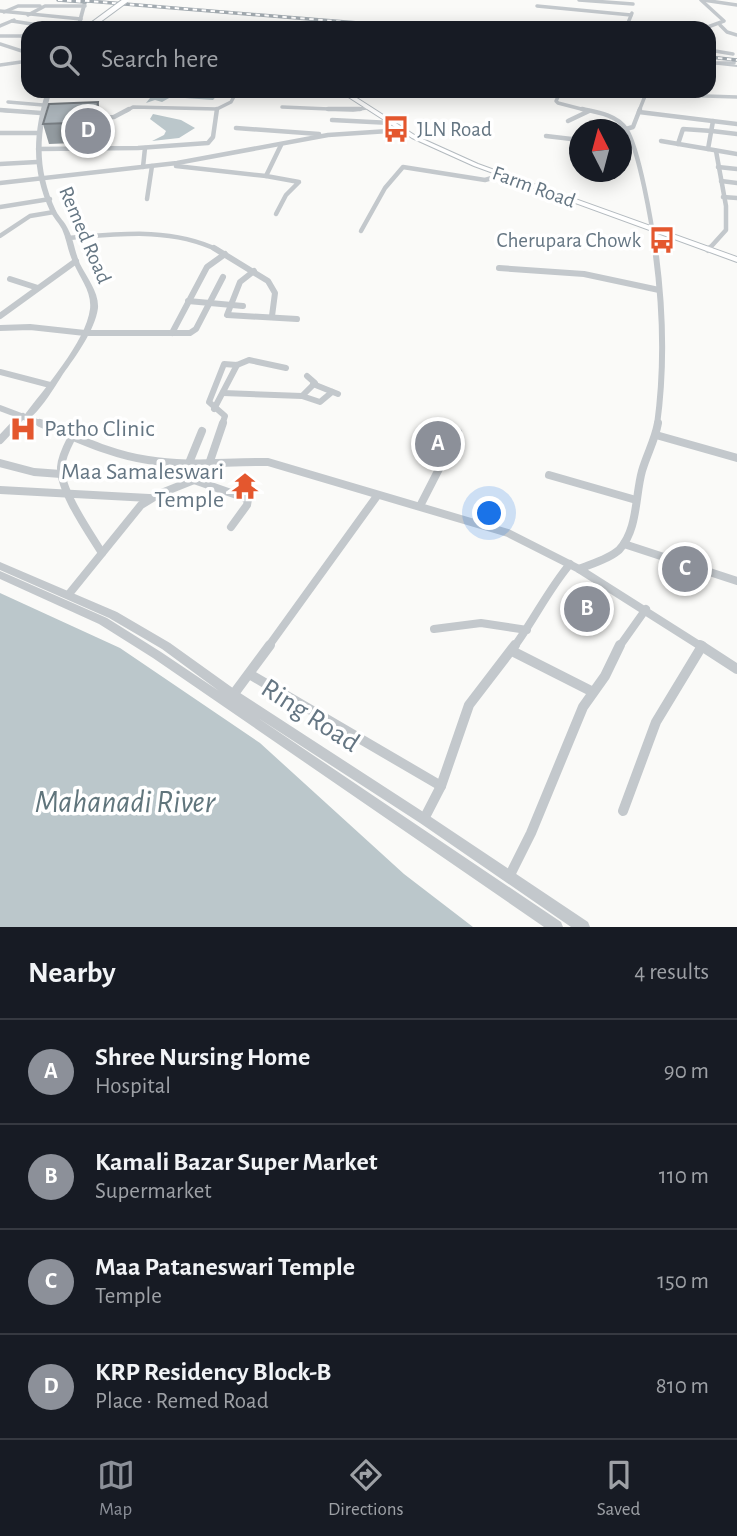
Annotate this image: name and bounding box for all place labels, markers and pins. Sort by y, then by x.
pin: D [65,105,111,157]
bus stop icon: JLN Road [381,114,411,144]
place label: JLN Road [417,119,492,140]
bus stop icon: Cherupara Chowk [647,225,677,255]
place label: Cherupara Chowk [496,230,641,251]
hospital icon: Patho Clinic [8,414,38,444]
place label: Patho Clinic [44,417,154,441]
pin: A [415,418,461,470]
place label: Maa Samaleswari Temple [61,460,224,512]
temple icon: Maa Samaleswari Temple [230,471,260,501]
pin: C [662,543,708,595]
pin: B [564,583,610,635]

